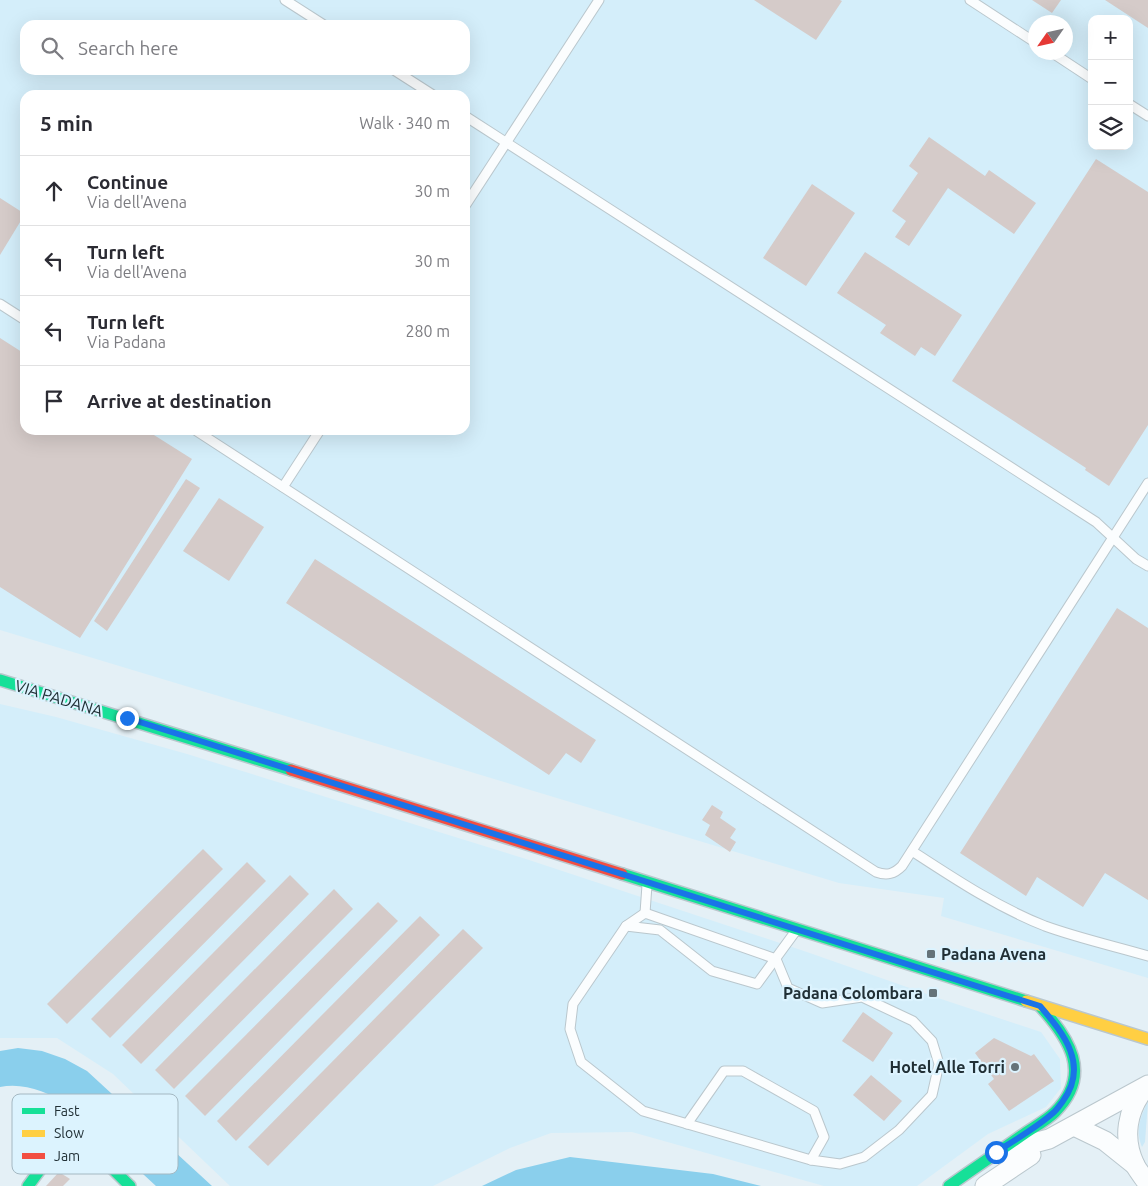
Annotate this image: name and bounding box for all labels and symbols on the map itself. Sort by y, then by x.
north arrow [1028,15,1073,60]
street label: VIA PADANA [13,676,106,720]
route end [116,707,139,730]
place label: Padana Avena [941,945,1046,963]
marker: Padana Avena [925,948,937,960]
place label: Padana Colombara [783,984,923,1002]
marker: Padana Colombara [927,987,939,999]
place label: Hotel Alle Torri [890,1058,1005,1076]
marker: Hotel Alle Torri [1009,1061,1021,1073]
legend [12,1094,178,1174]
text: Fast [54,1103,80,1119]
text: Slow [54,1125,84,1141]
route start [985,1141,1008,1164]
text: Jam [54,1148,80,1164]

